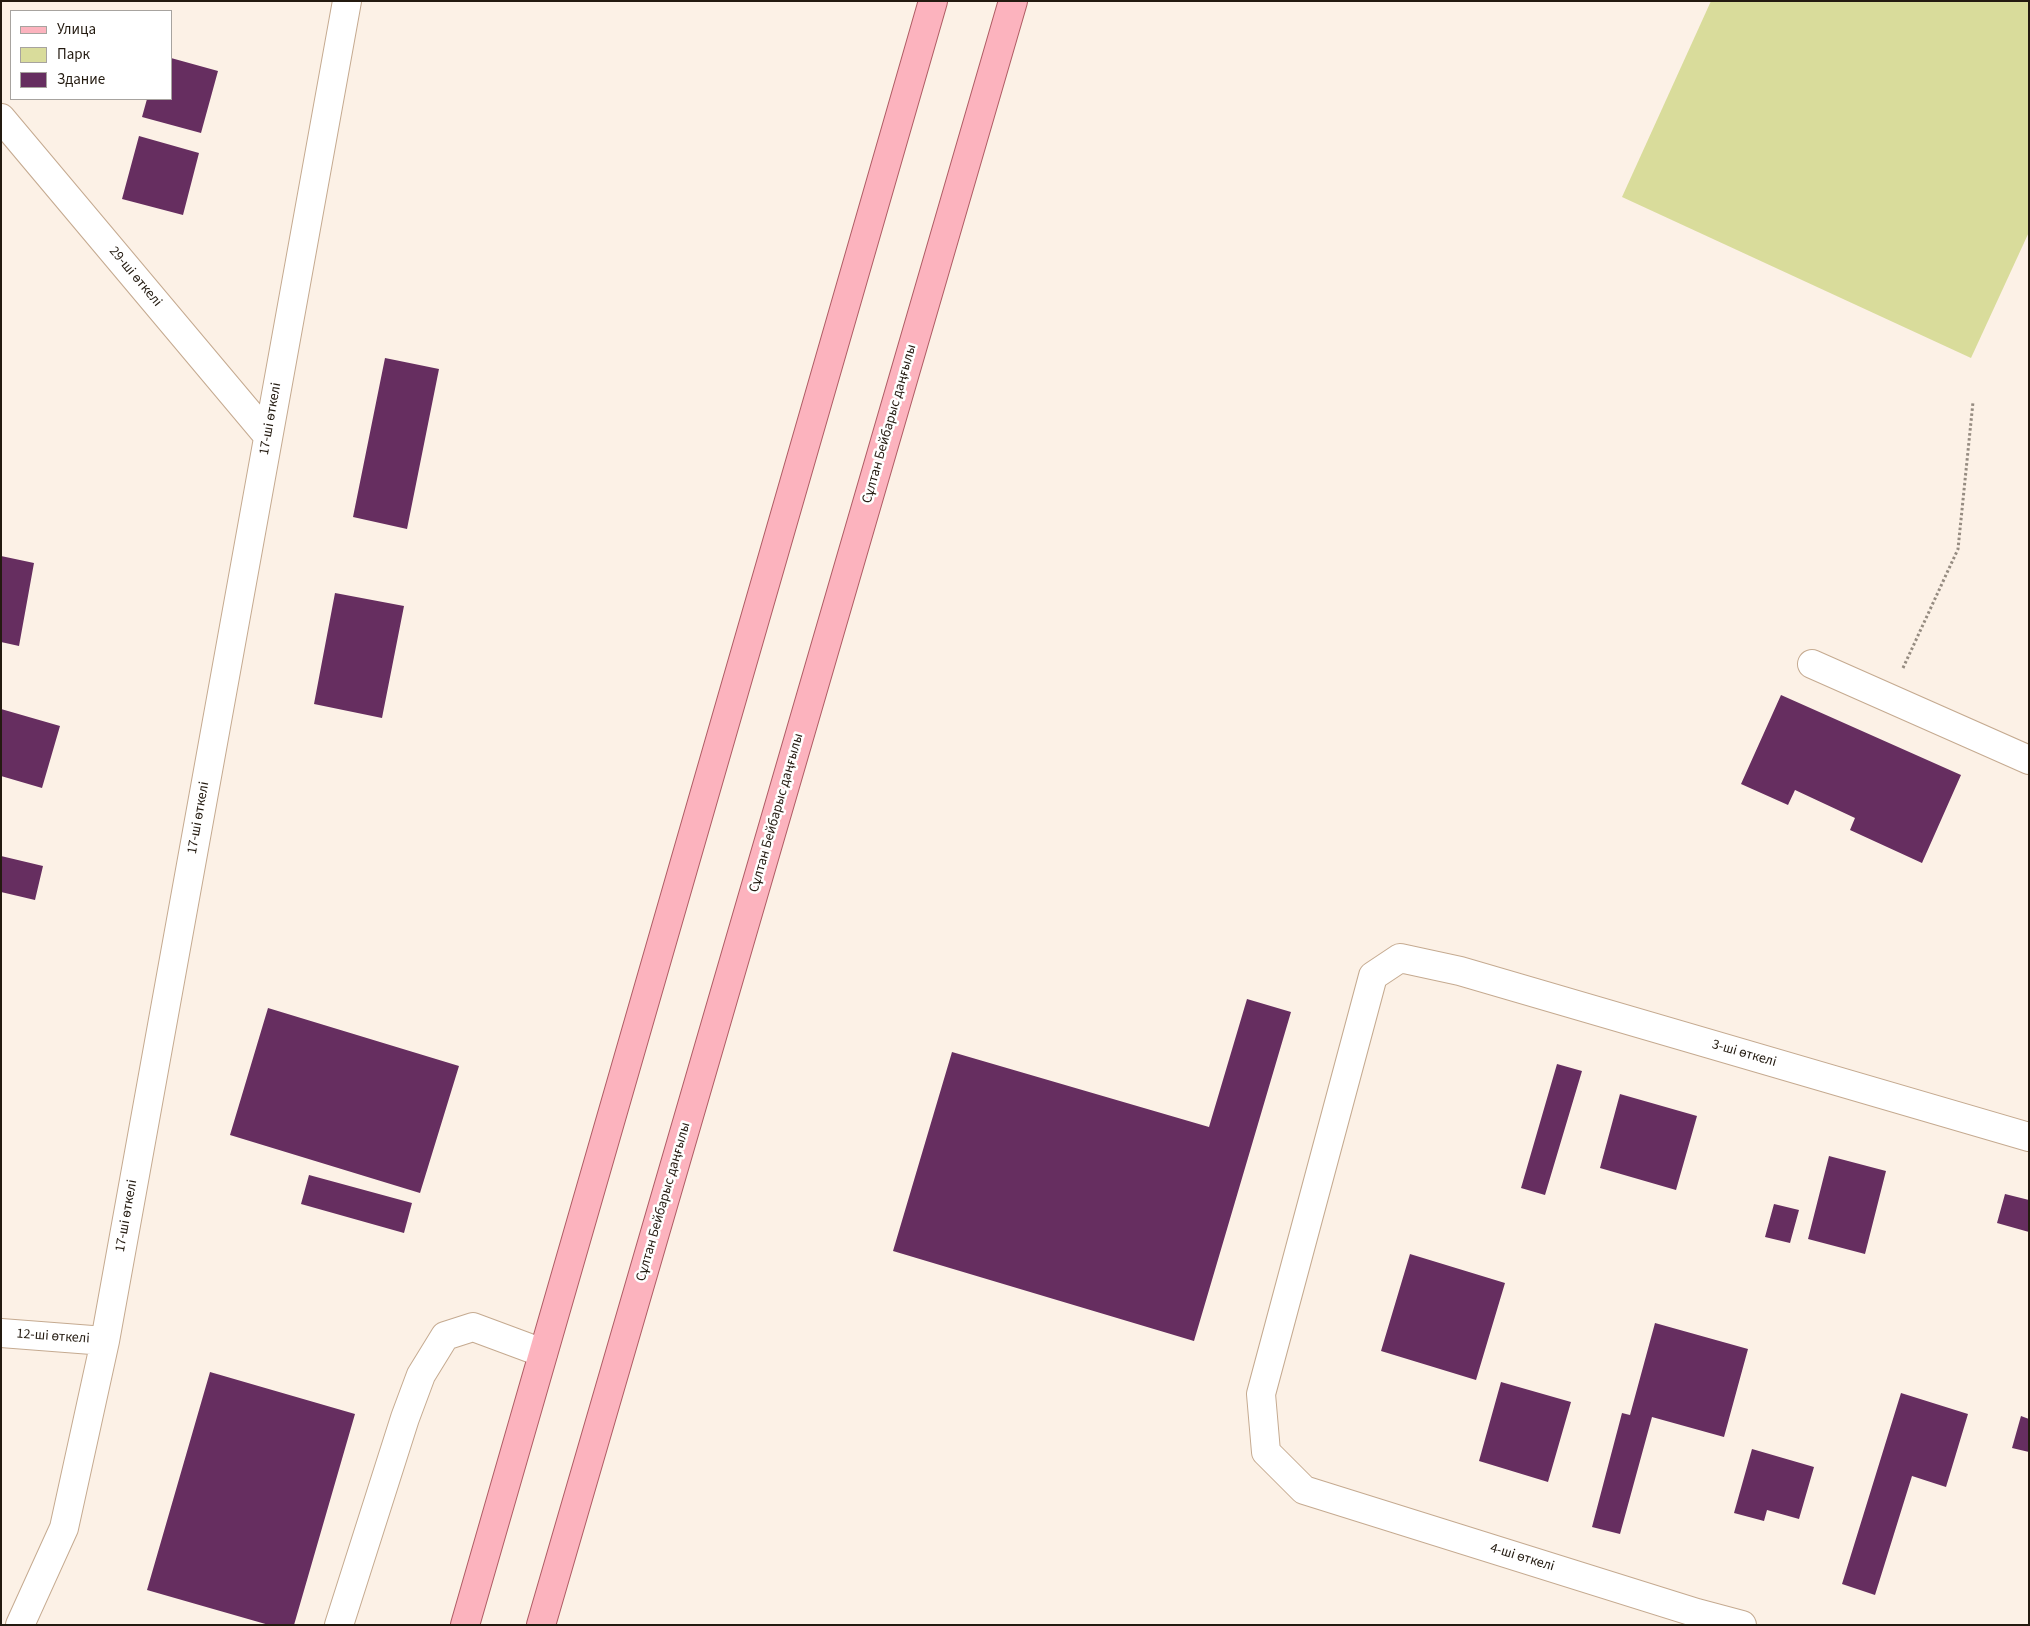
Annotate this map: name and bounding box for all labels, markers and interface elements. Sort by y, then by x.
legend [10,10,172,100]
text: Улица [57,19,96,40]
text: Парк [57,44,90,65]
text: Здание [57,69,105,90]
street label: 29-ші өткелі [105,244,165,310]
street label: Сұлтан Бейбарыс даңғылы [859,343,921,505]
street label: 17-ші өткелі [256,381,286,457]
street label: Сұлтан Бейбарыс даңғылы [746,732,808,894]
street label: 17-ші өткелі [184,780,214,856]
street label: 3-ші өткелі [1710,1037,1778,1071]
street label: Сұлтан Бейбарыс даңғылы [633,1121,695,1283]
street label: 17-ші өткелі [112,1178,142,1254]
street label: 12-ші өткелі [16,1326,90,1348]
street label: 4-ші өткелі [1488,1540,1556,1576]

